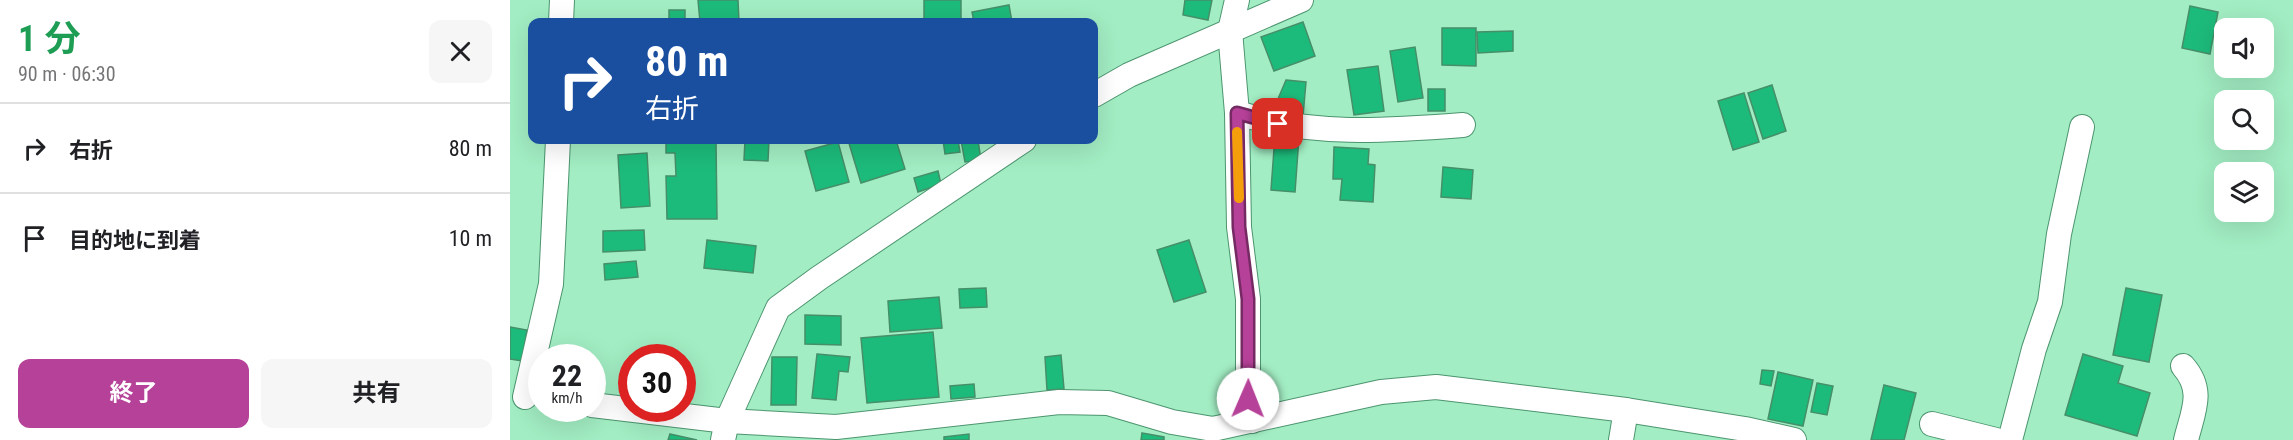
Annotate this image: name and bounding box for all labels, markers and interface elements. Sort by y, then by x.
text: 1 分 [18,18,81,60]
map controls [2214,18,2274,222]
button: sound [2214,18,2274,78]
button: close [429,20,492,83]
text: 80 m [645,37,728,86]
icon: right [546,42,624,120]
text: 90 m · 06:30 [18,62,116,86]
button: search [2214,90,2274,150]
text: 右折 [645,93,699,125]
pin [1252,98,1303,149]
icon: arrive [1261,107,1294,140]
icon: right [18,132,51,165]
text: 80 m [449,136,492,161]
text: 右折 [69,138,113,163]
button: layers [2214,162,2274,222]
icon: arrive [18,222,51,255]
text: 10 m [449,226,492,251]
text: 目的地に到着 [69,228,201,253]
speed limit sign: 30 [618,344,696,422]
text: 22 [552,358,582,393]
button: 終了 [18,359,249,428]
button: 共有 [261,359,492,428]
position arrow [1216,367,1280,431]
text: km/h [552,389,582,407]

